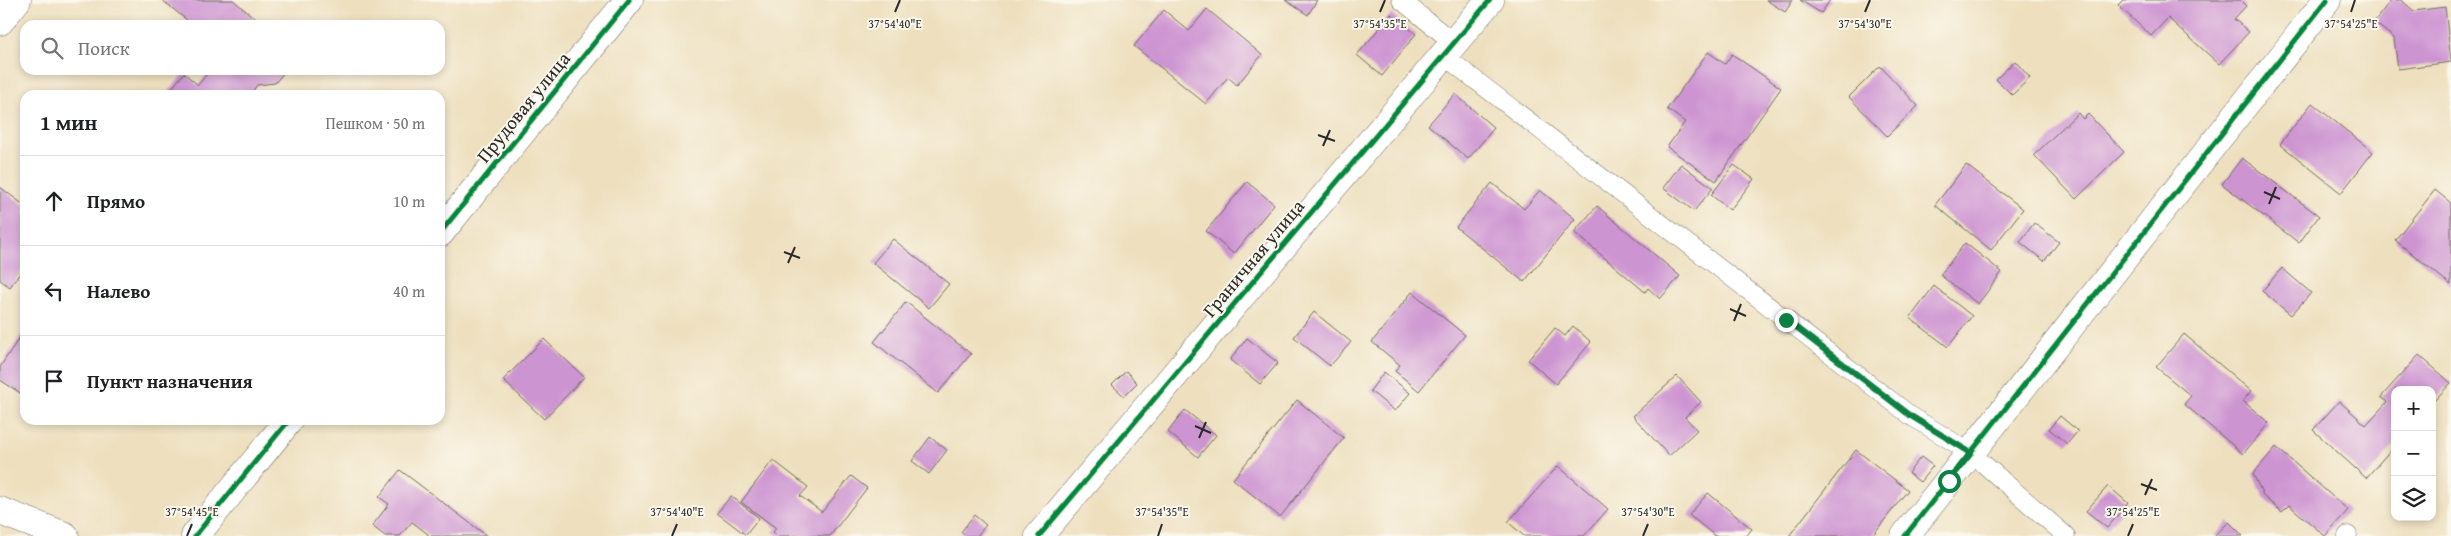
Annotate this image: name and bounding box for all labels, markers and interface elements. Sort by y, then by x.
text: 37°54'40"E [868,15,922,32]
text: 37°54'35"E [1353,15,1407,32]
text: 37°54'30"E [1838,15,1892,32]
text: 37°54'25"E [2324,15,2378,32]
search box [20,20,445,75]
icon: search [38,34,66,62]
text: Поиск [78,34,130,62]
street label: Прудовая улица [469,45,577,169]
text: 1 мин [40,107,97,138]
text: Пешком · 50 m [325,111,425,135]
icon: ahead [40,187,68,215]
text: Прямо [87,187,145,215]
text: 10 m [393,189,425,213]
street label: Граничная улица [1195,193,1311,323]
icon: left [40,277,68,305]
text: Налево [87,277,150,305]
text: 40 m [393,279,425,303]
route end [1775,309,1798,332]
icon: arrive [40,367,68,395]
text: Пункт назначения [87,367,253,395]
map controls [2391,386,2436,521]
button: + [2391,386,2436,431]
button: − [2391,431,2436,476]
route start [1938,470,1961,493]
button: layers [2391,476,2436,521]
text: 37°54'45"E [165,503,219,520]
text: 37°54'40"E [650,503,704,520]
text: 37°54'35"E [1135,503,1189,520]
text: 37°54'30"E [1621,503,1675,520]
text: 37°54'25"E [2106,503,2160,520]

